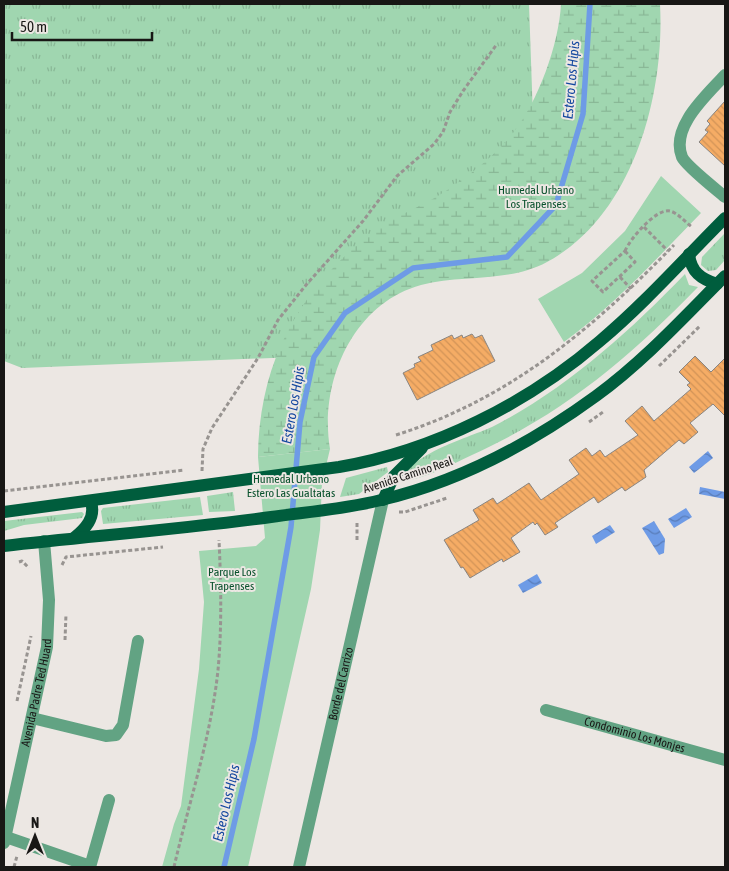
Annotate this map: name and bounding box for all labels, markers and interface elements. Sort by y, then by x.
scale bar [12,10,152,42]
text: 50 m [20,18,47,35]
water label: Estero Los Hipis [560,40,582,120]
park label: Humedal Urbano Los Trapenses [498,183,574,211]
water label: Estero Los Hipis [278,365,308,445]
street label: Avenida Camino Real [361,454,455,496]
park label: Humedal Urbano Estero Las Gualtatas [247,472,335,500]
park label: Parque Los Trapenses [208,565,256,593]
street label: Avenida Padre Ted Huard [18,638,54,748]
street label: Borde del Carrizo [326,646,356,722]
street label: Condominio Los Monjes [583,714,686,755]
water label: Estero Los Hipis [209,763,243,843]
north arrow [10,811,60,861]
text: N [31,815,39,831]

